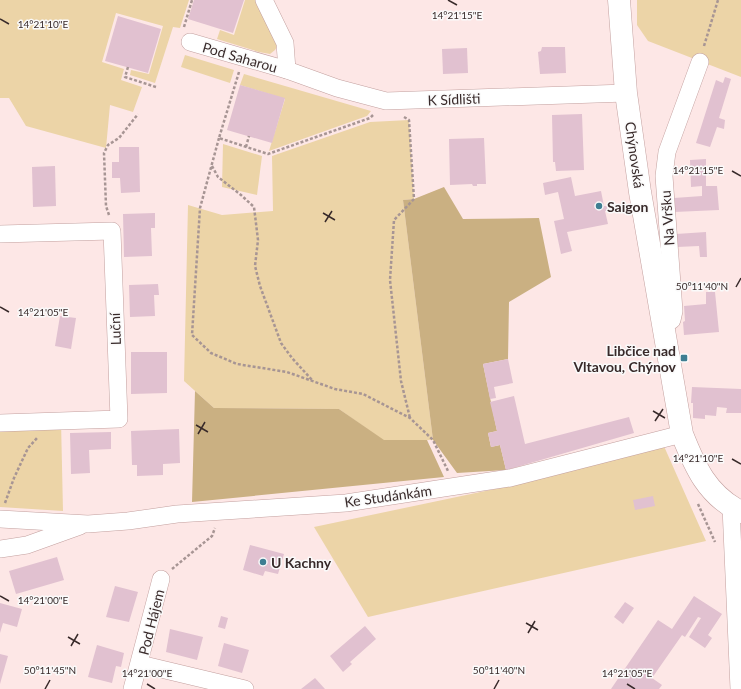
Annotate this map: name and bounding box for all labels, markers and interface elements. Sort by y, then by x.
text: 14°21'15"E [432,9,482,21]
text: 14°21'10"E [18,18,68,30]
street label: Pod Saharou [201,38,279,76]
street label: K Sídlišti [427,90,481,108]
street label: Chýnovská [622,121,648,189]
text: 14°21'15"E [673,164,723,176]
street label: Na Vršku [657,190,677,246]
place label: Saigon [607,198,649,215]
marker: Saigon [594,201,604,211]
text: 50°11'40"N [676,280,728,292]
text: 14°21'05"E [18,306,68,318]
street label: Luční [106,312,124,346]
place label: Libčice nad Vltavou, Chýnov [572,342,677,375]
marker: Libčice nad Vltavou, Chýnov [679,353,689,363]
text: 14°21'10"E [673,452,723,464]
street label: Ke Studánkám [343,481,433,511]
place label: U Kachny [271,554,332,571]
marker: U Kachny [258,557,268,567]
street label: Pod Hájem [135,587,167,657]
text: 14°21'00"E [18,594,68,606]
text: 50°11'45"N [24,664,76,676]
text: 50°11'40"N [473,664,525,676]
text: 14°21'00"E [122,667,172,679]
text: 14°21'05"E [602,667,652,679]

